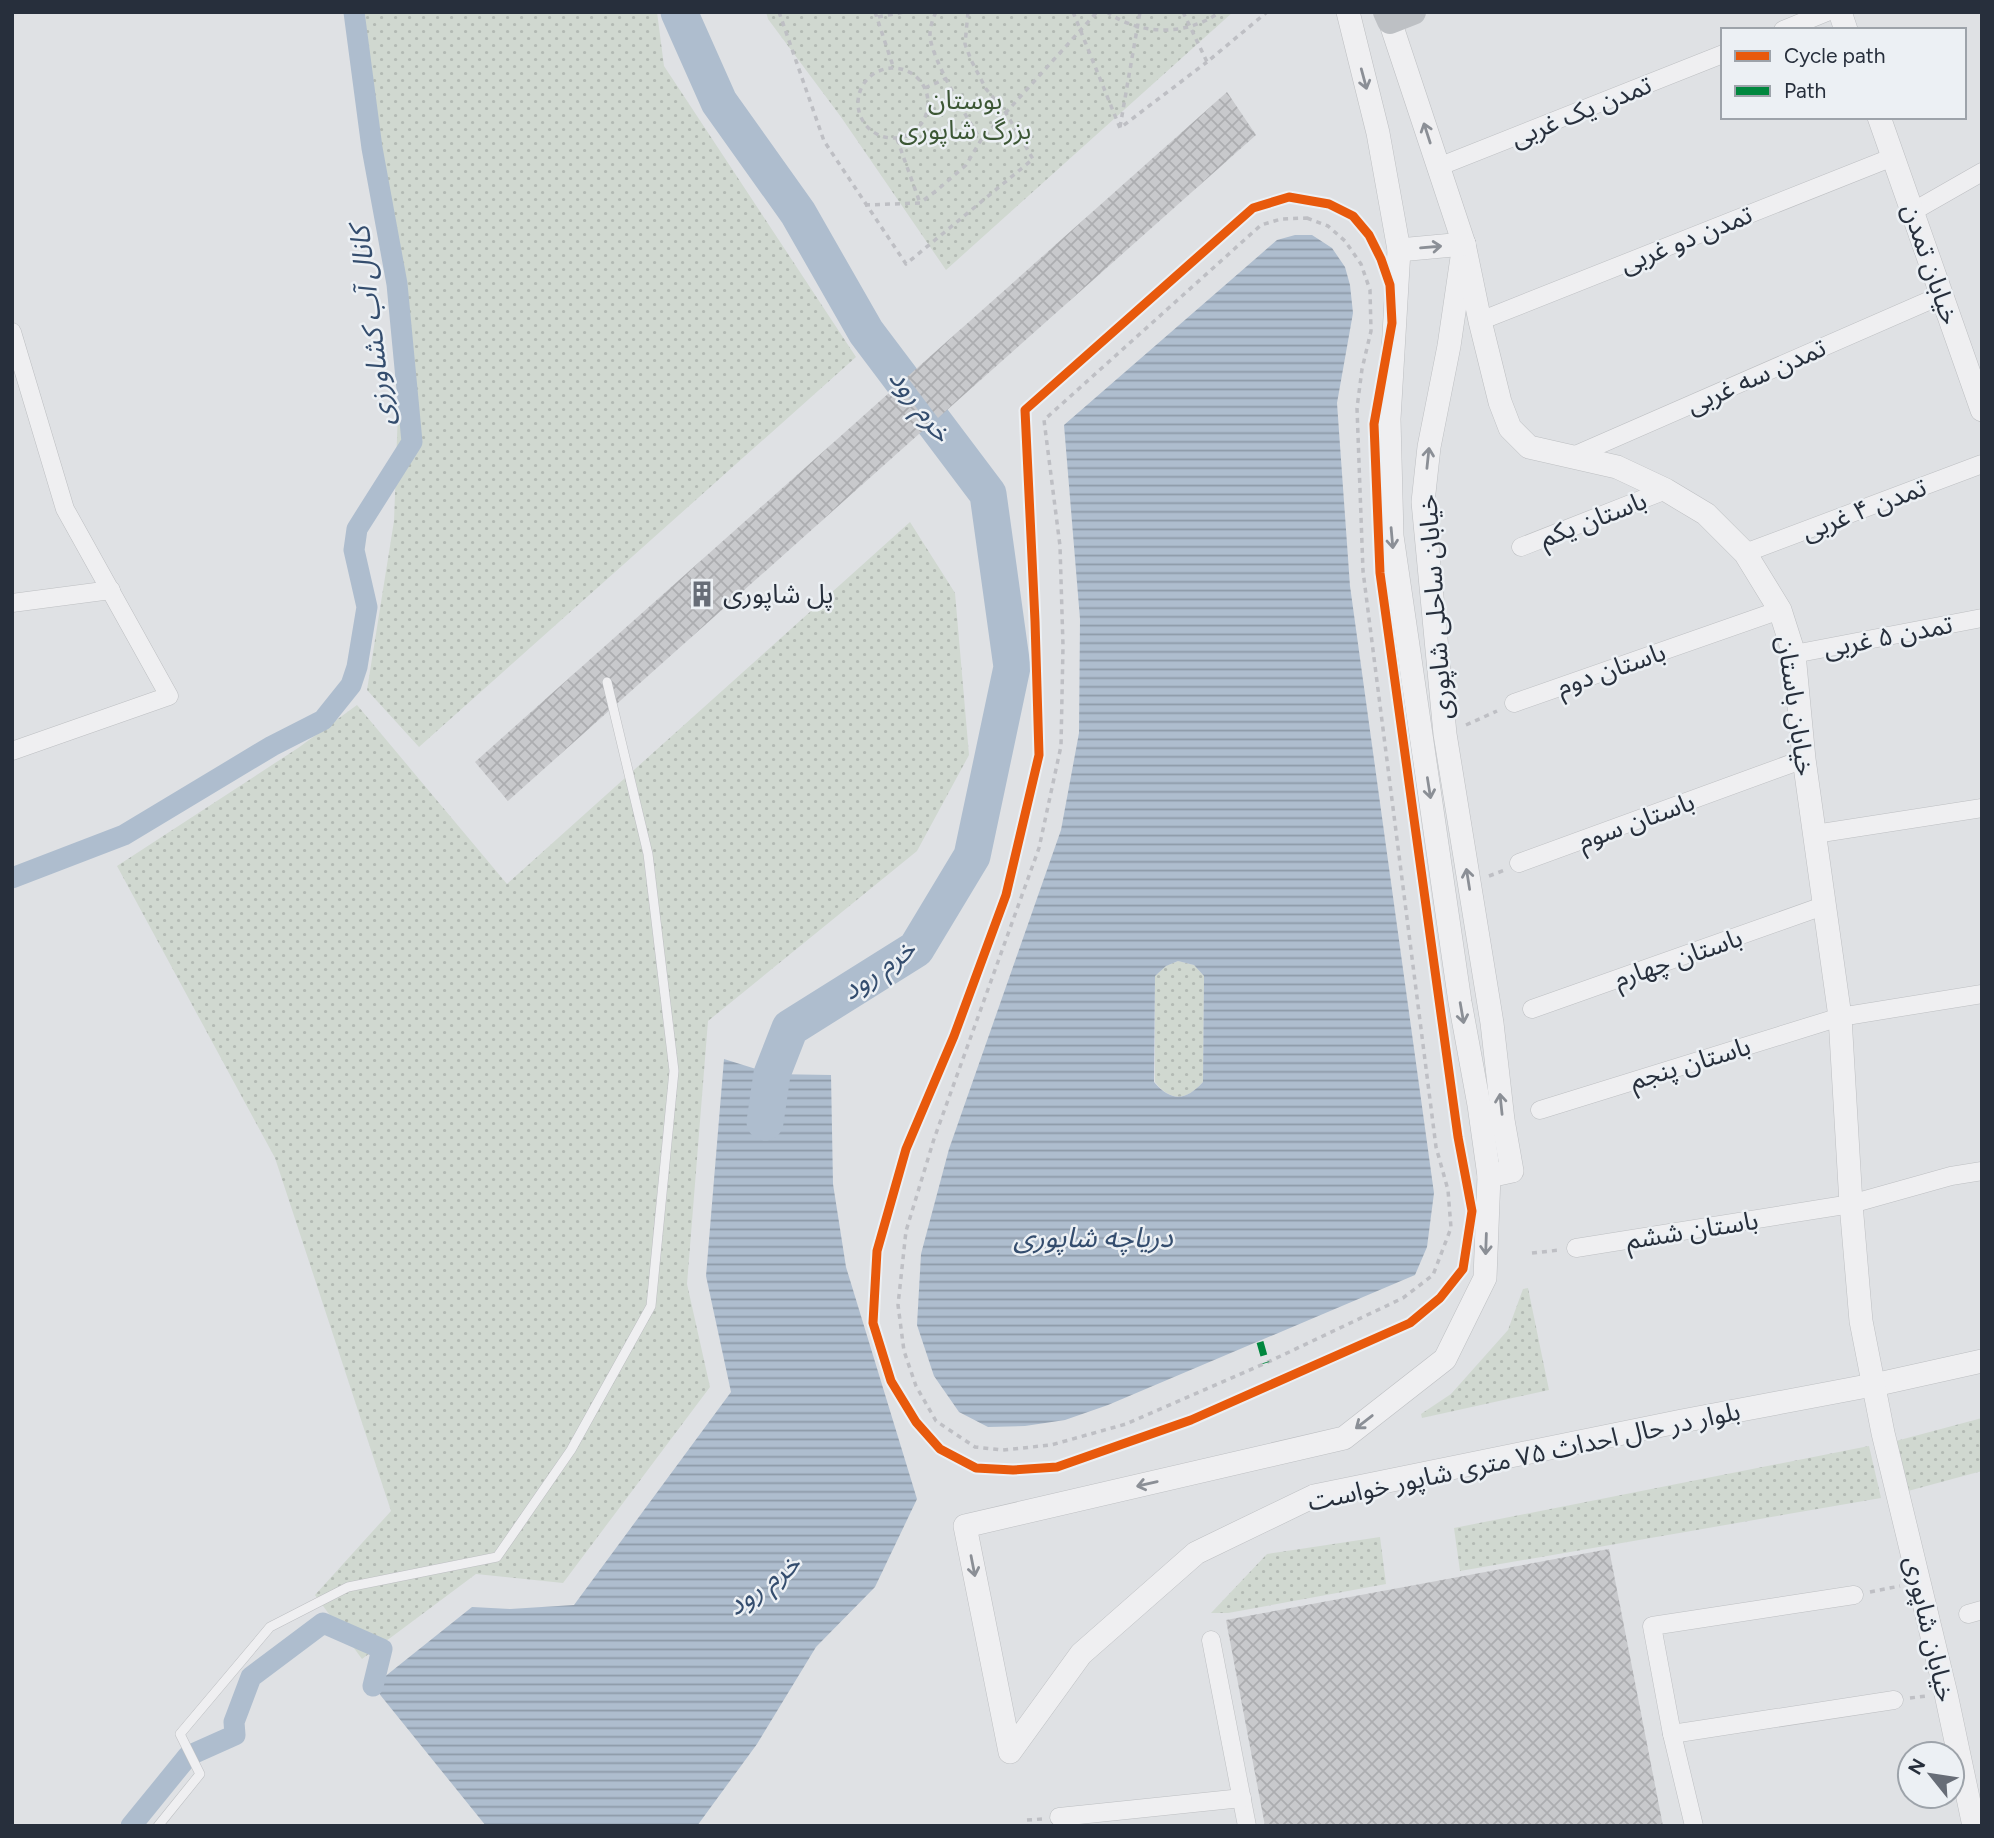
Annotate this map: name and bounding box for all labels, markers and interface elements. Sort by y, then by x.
legend [1721,28,1966,119]
text: Cycle path [1784,43,1885,68]
one-way arrow [1358,67,1371,89]
street label: تمدن یک غربی [1506,68,1656,154]
text: Path [1784,78,1826,103]
park label: بوستان بزرگ شاپوری [899,84,1031,147]
one-way arrow [1420,122,1433,144]
street label: تمدن دو غربی [1615,198,1757,280]
street label: خیابان تمدن [1895,199,1967,329]
water label: کانال آب کشاورزی [341,219,400,428]
one-way arrow [1420,240,1442,253]
street label: تمدن سه غربی [1681,331,1831,421]
water label: خرم رود [879,362,960,451]
one-way arrow [1421,447,1434,470]
street label: تمدن ۴ غربی [1797,471,1931,547]
street label: باستان یکم [1535,484,1652,558]
street label: خیابان ساحلی شاپوری [1411,493,1460,720]
one-way arrow [1386,526,1399,549]
place label: پل شاپوری [723,578,833,611]
building icon: پل شاپوری [687,579,717,609]
street label: تمدن ۵ غربی [1821,608,1955,664]
street label: خیابان باستان [1770,634,1822,778]
street label: باستان دوم [1552,635,1671,706]
one-way arrow [1423,776,1436,799]
street label: باستان سوم [1573,785,1700,861]
one-way arrow [1461,868,1474,891]
street label: باستان چهارم [1610,921,1748,999]
water label: خرم رود [834,931,924,1010]
one-way arrow [1456,1001,1469,1024]
street label: باستان پنجم [1626,1030,1755,1100]
one-way arrow [1494,1093,1507,1115]
street label: باستان ششم [1624,1204,1761,1260]
water label: دریاچه شاپوری [1013,1220,1173,1256]
one-way arrow [1480,1232,1493,1255]
street label: بلوار در حال احداث ۷۵ متری شاپور خواست [1305,1394,1743,1519]
one-way arrow [1355,1415,1374,1430]
one-way arrow [1136,1478,1159,1491]
water label: خرم رود [719,1546,809,1625]
street label: خیابان شاپوری [1897,1553,1962,1705]
one-way arrow [967,1554,980,1577]
north arrow [1896,1740,1966,1810]
text: N [1903,1755,1930,1779]

